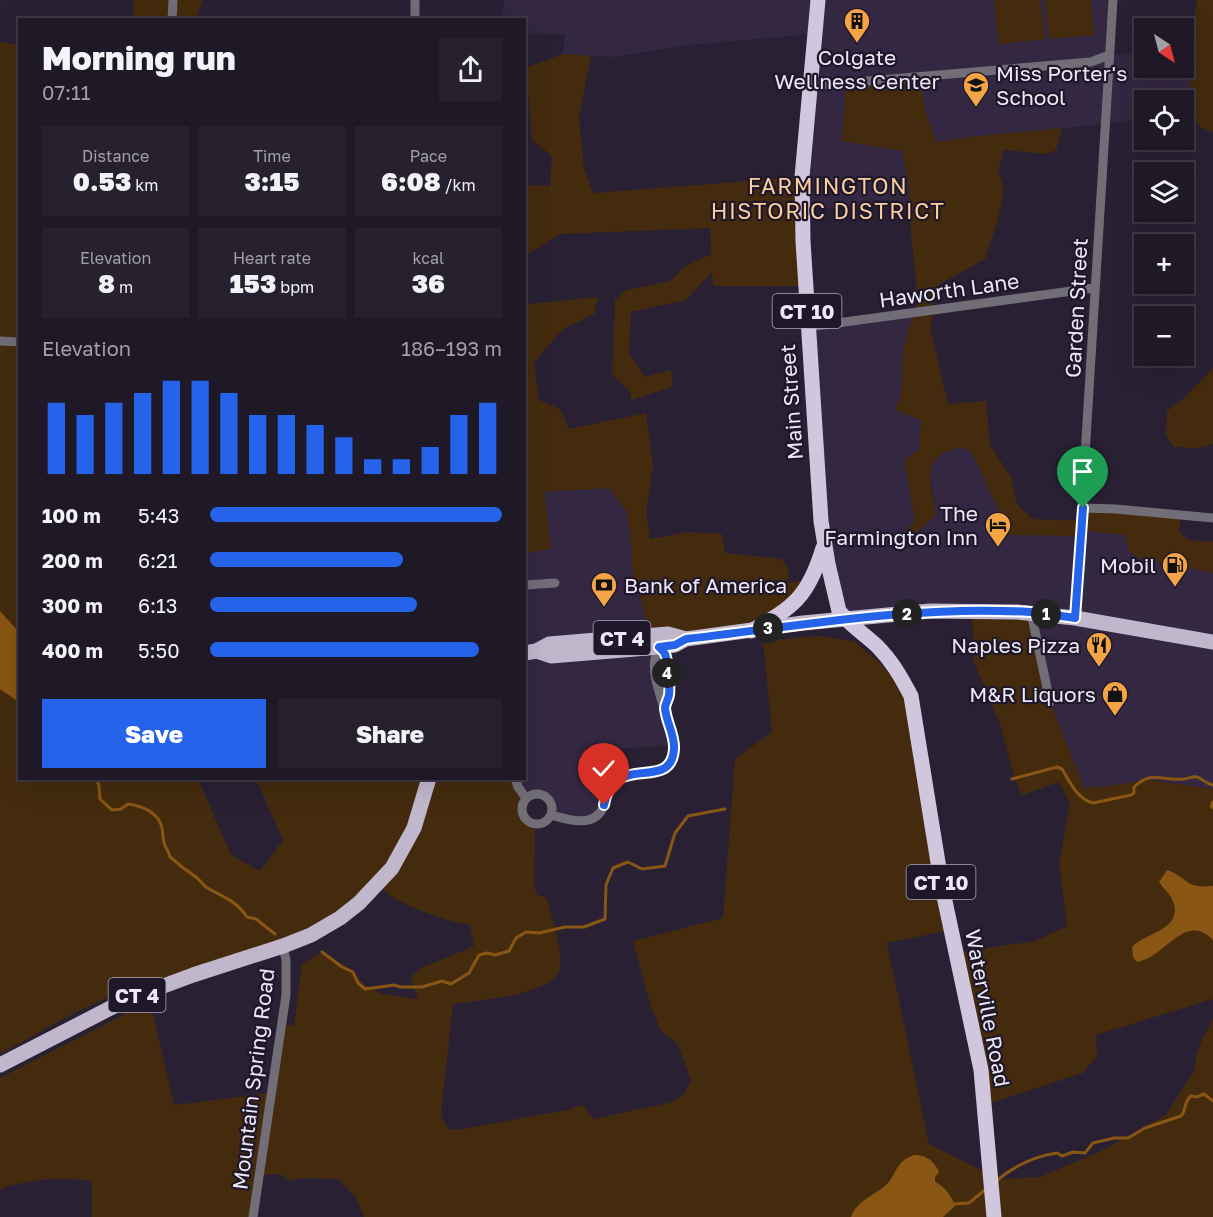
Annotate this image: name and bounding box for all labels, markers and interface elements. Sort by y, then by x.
building icon: Colgate Wellness Center [842,6,872,44]
north arrow [1134,18,1194,78]
map controls [1134,18,1194,366]
text: Morning run [42,38,236,77]
button: share [439,38,502,101]
place label: Colgate Wellness Center [774,44,940,94]
place label: Miss Porter's School [996,60,1127,110]
school or university icon: Miss Porter's School [961,70,991,108]
text: 07:11 [42,80,90,104]
button: locate [1134,90,1194,150]
text: Distance [82,146,149,166]
text: Time [253,146,291,166]
text: Pace [410,146,447,166]
button: layers [1134,162,1194,222]
text: 0.53 [73,166,131,197]
text: 3:15 [244,166,300,197]
text: 6:08 [381,166,441,197]
district label: FARMINGTON HISTORIC DISTRICT [711,172,945,224]
text: km [131,175,159,195]
text: /km [441,175,476,195]
button: + [1134,234,1194,294]
street label: Garden Street [1059,237,1093,379]
text: Elevation [80,248,151,268]
text: Heart rate [233,248,311,268]
text: kcal [413,248,444,268]
street label: Haworth Lane [877,267,1021,313]
text: 8 [98,268,115,299]
text: 153 [230,268,276,299]
text: 36 [412,268,445,299]
text: m [115,277,133,297]
text: bpm [276,277,314,297]
road number: CT 10 [772,294,842,328]
button: − [1134,306,1194,366]
text: Elevation [42,336,131,360]
text: 186–193 m [401,336,502,360]
street label: Main Street [774,343,808,461]
pin [1057,446,1108,508]
icon: arrive [1066,455,1099,488]
place label: The Farmington Inn [824,500,978,550]
text: 100 m [42,503,101,527]
text: 5:43 [138,503,180,527]
hotel icon: The Farmington Inn [983,510,1013,548]
text: 200 m [42,548,103,572]
text: 6:21 [138,548,177,572]
fuel station icon: Mobil [1160,550,1190,588]
place label: Mobil [1100,552,1156,578]
bank icon: Bank of America [589,570,619,608]
place label: Bank of America [624,572,787,598]
text: 300 m [42,593,103,617]
text: 6:13 [138,593,178,617]
pin: 2 [892,599,922,629]
pin: 1 [1031,599,1061,629]
text: 2 [902,604,912,624]
text: 1 [1042,604,1050,624]
pin: 3 [753,613,783,643]
text: 3 [763,618,773,638]
road number: CT 4 [594,621,650,655]
restaurant icon: Naples Pizza [1084,630,1114,668]
place label: Naples Pizza [951,632,1080,658]
text: 400 m [42,638,103,662]
text: 5:50 [138,638,180,662]
pin: 4 [652,658,682,688]
text: 4 [662,663,672,683]
shop icon: M&R Liquors [1100,679,1130,717]
place label: M&R Liquors [969,681,1096,707]
button: Save [42,699,266,768]
button: Share [278,699,502,768]
pin [578,743,629,805]
icon: check [587,752,620,785]
road number: CT 10 [906,865,976,899]
street label: Waterville Road [960,927,1016,1089]
street label: Mountain Spring Road [227,967,279,1191]
road number: CT 4 [108,978,166,1012]

